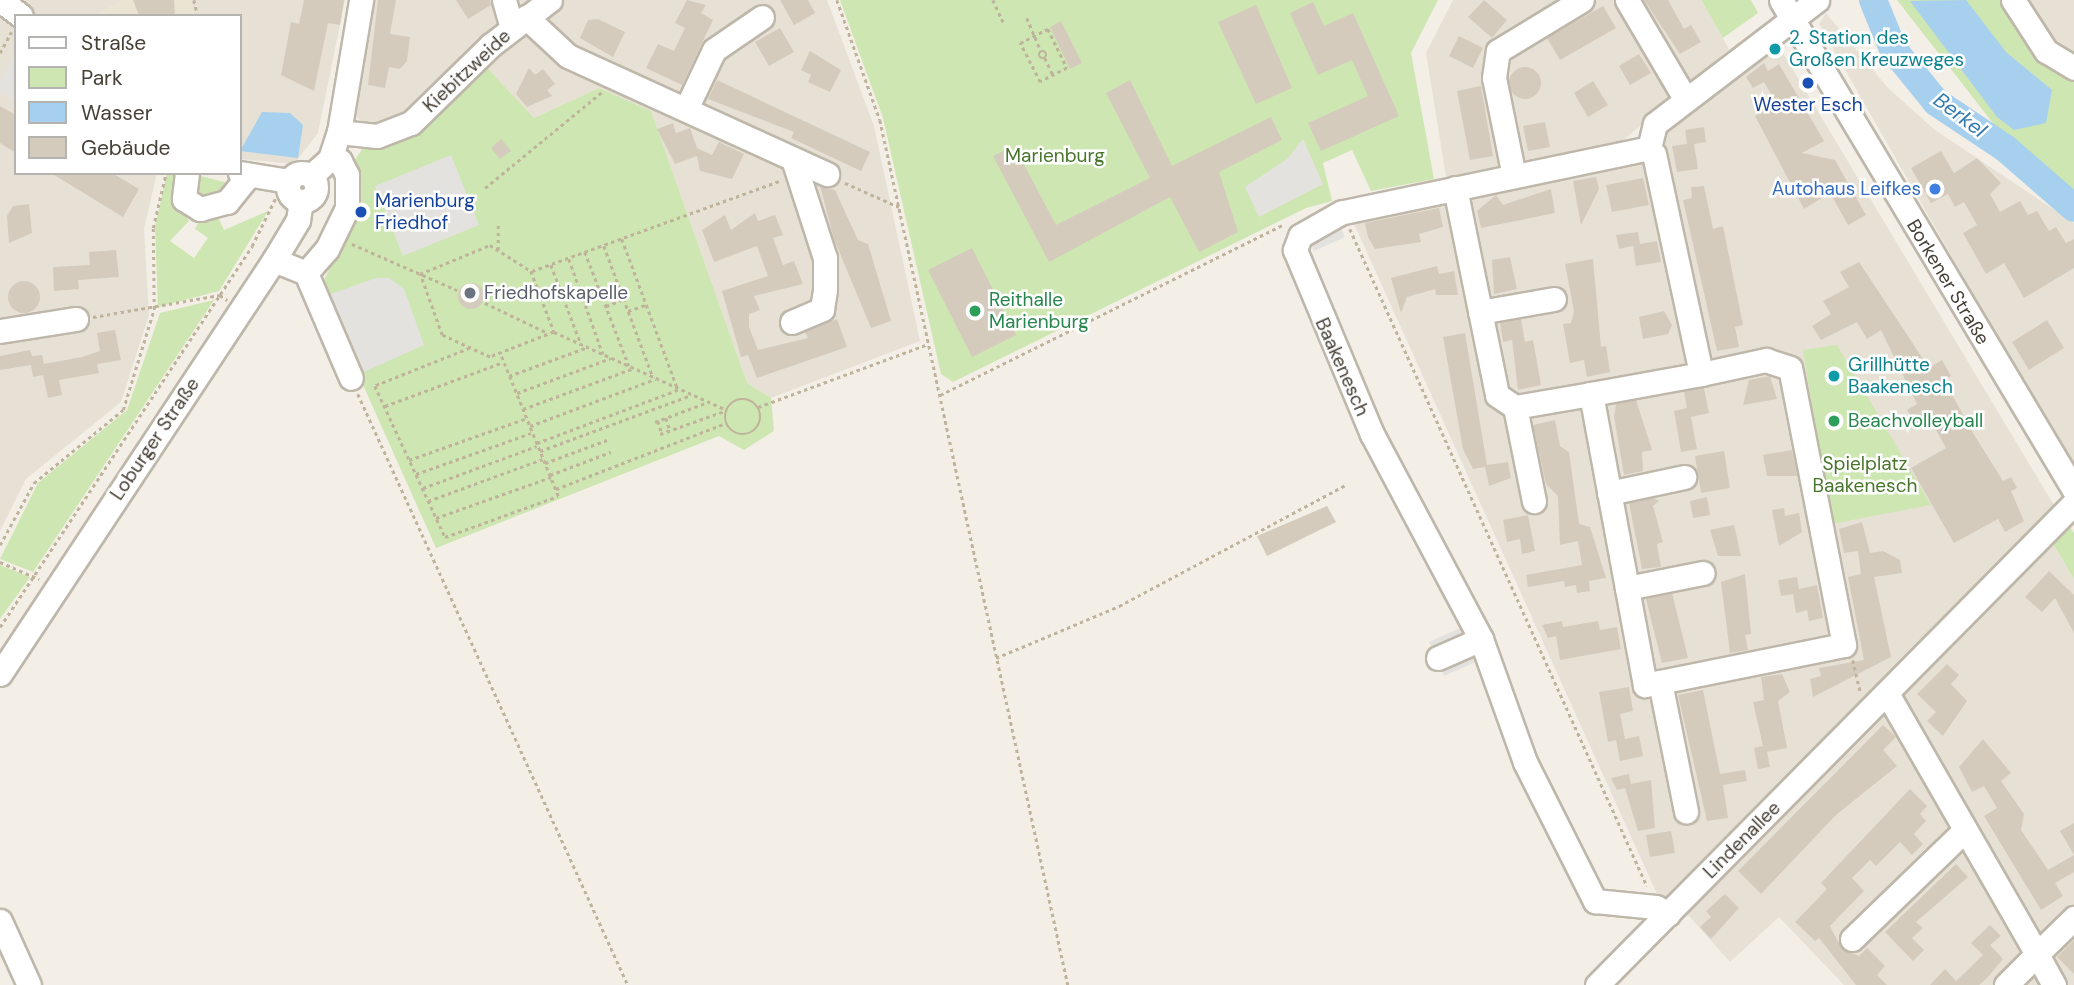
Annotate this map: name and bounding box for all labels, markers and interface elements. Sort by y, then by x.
legend [14,14,242,175]
street label: Kiebitzweide [419,25,515,117]
place label: 2. Station des Großen Kreuzweges [1789,27,1964,71]
text: Straße [81,29,146,57]
marker: 2. Station des Großen Kreuzweges [1767,41,1783,57]
text: Park [81,64,122,92]
marker: Wester Esch [1800,75,1816,91]
water label: Berkel [1929,87,1991,143]
place label: Wester Esch [1753,94,1863,116]
text: Wasser [81,99,153,127]
text: Gebäude [81,134,171,162]
park label: Marienburg [1005,145,1105,167]
place label: Autohaus Leifkes [1772,178,1921,200]
marker: Autohaus Leifkes [1927,181,1943,197]
place label: Marienburg Friedhof [375,190,475,234]
marker: Marienburg Friedhof [353,204,369,220]
street label: Borkener Straße [1902,215,1994,349]
place label: Friedhofskapelle [484,282,628,304]
marker: Friedhofskapelle [462,285,478,301]
place label: Reithalle Marienburg [989,289,1089,333]
marker: Reithalle Marienburg [967,303,983,319]
street label: Baakenesch [1310,314,1374,420]
place label: Grillhütte Baakenesch [1848,354,1953,398]
marker: Grillhütte Baakenesch [1826,368,1842,384]
street label: Loburger Straße [106,374,204,504]
place label: Beachvolleyball [1848,410,1983,432]
marker: Beachvolleyball [1826,413,1842,429]
park label: Spielplatz Baakenesch [1813,453,1917,497]
street label: Lindenallee [1699,797,1785,883]

